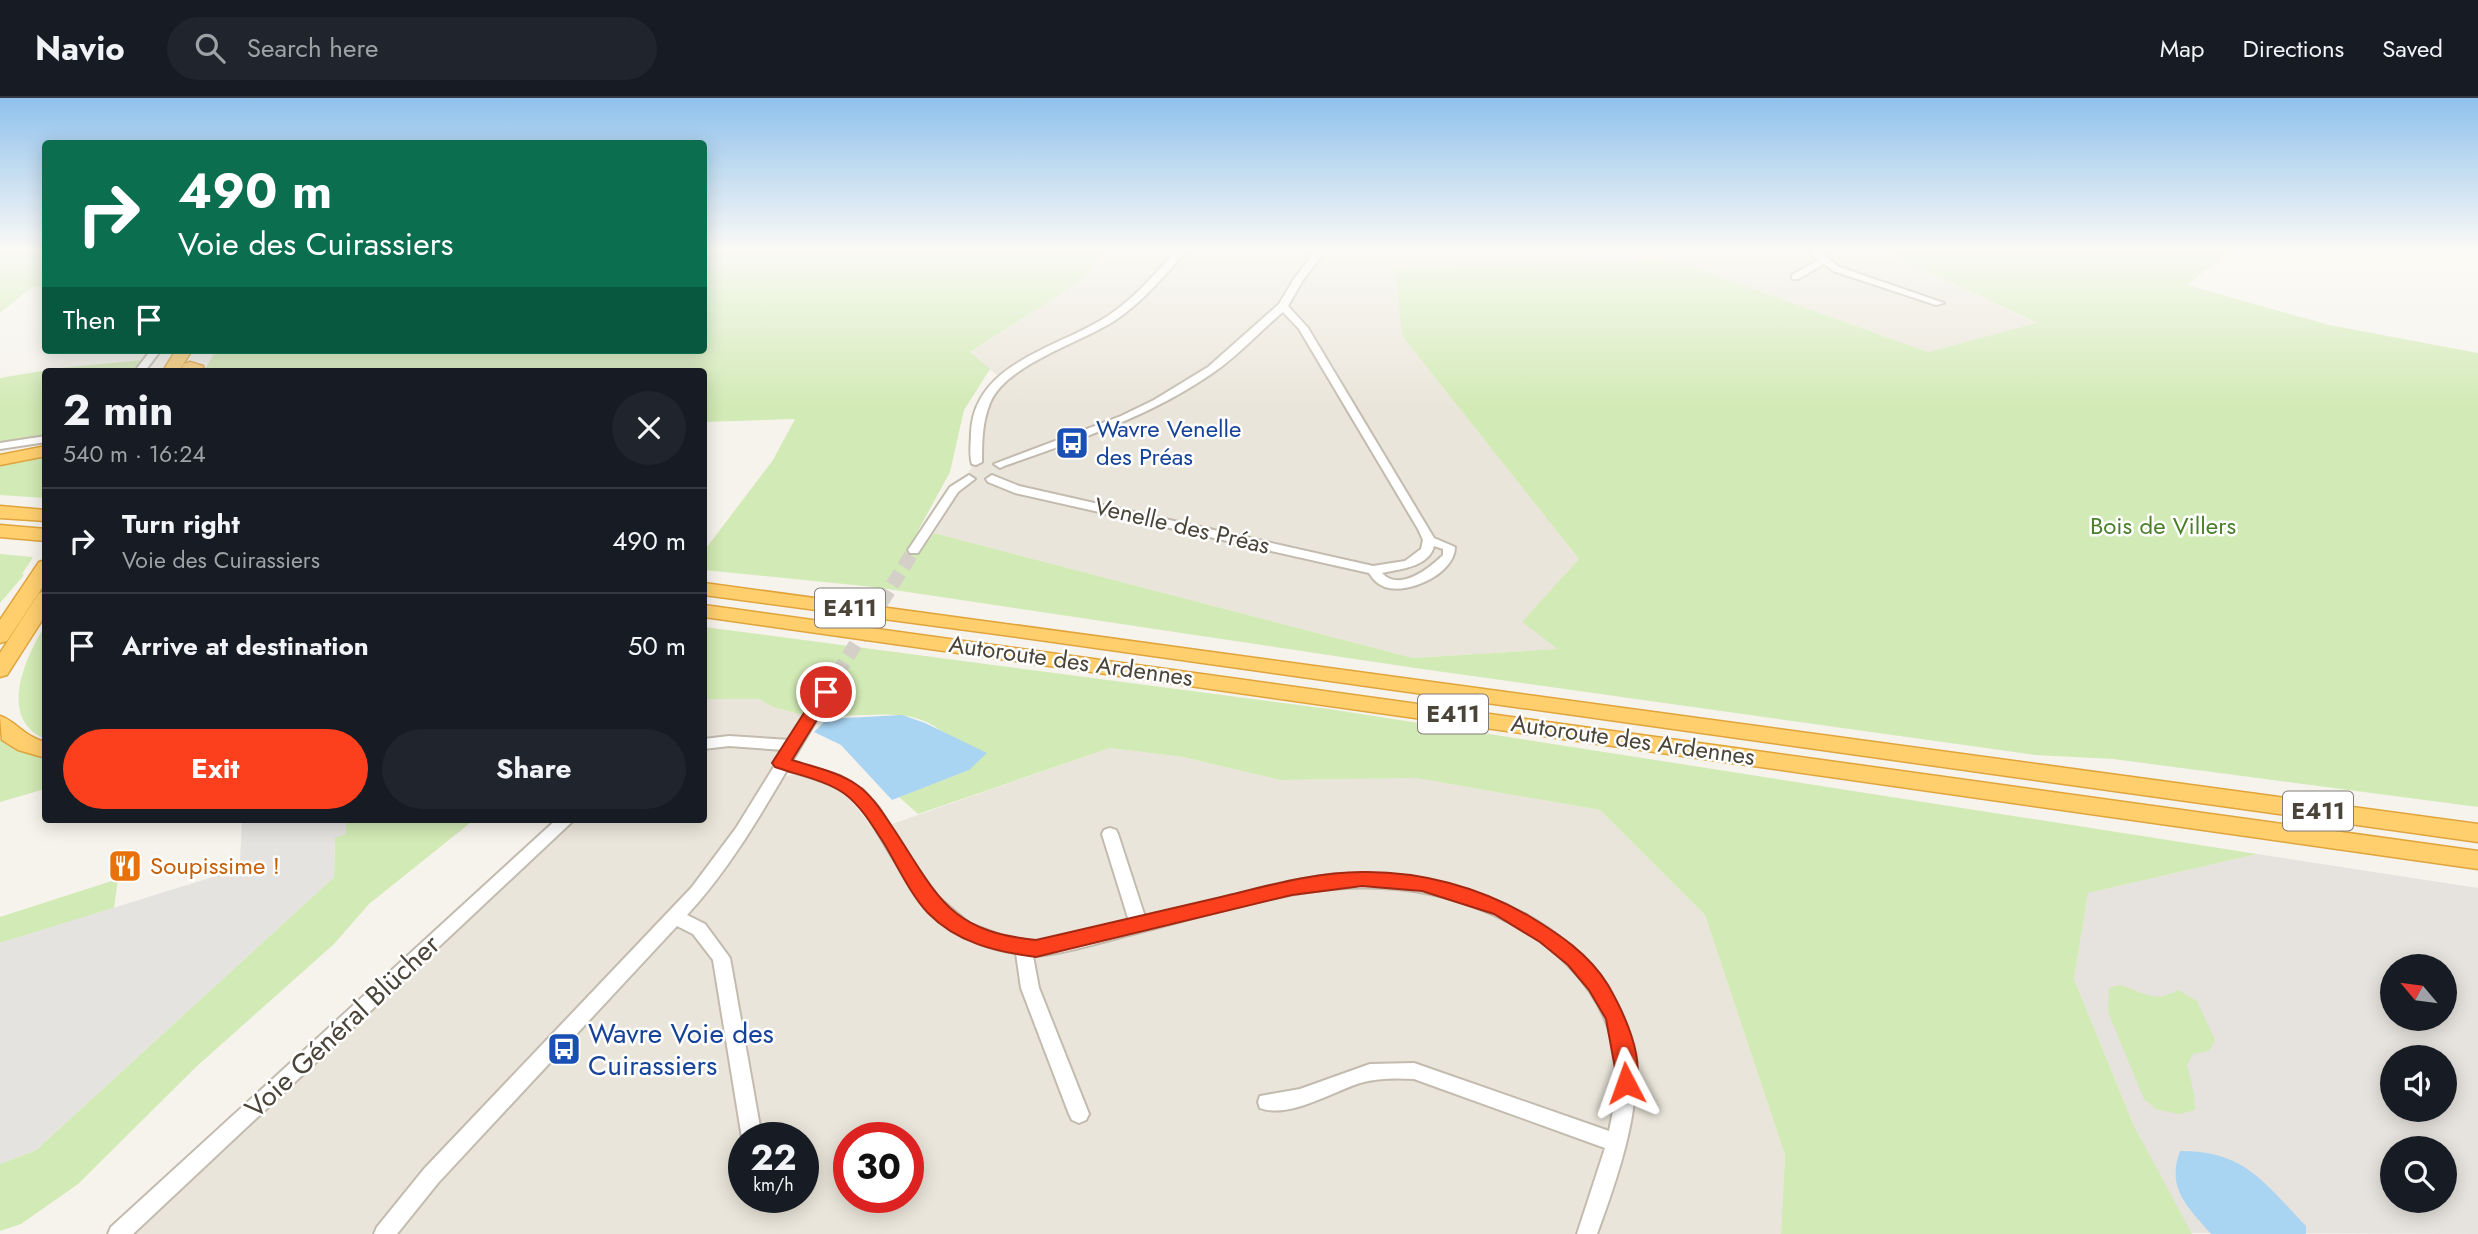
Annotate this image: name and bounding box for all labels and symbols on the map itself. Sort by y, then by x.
place label: Wavre Venelle des Préas [1096,411,1241,474]
bus stop icon: Wavre Venelle des Préas [1053,424,1091,462]
street label: Venelle des Préas [1091,488,1273,563]
park label: Bois de Villers [2090,508,2236,543]
road number: E411 [815,588,885,628]
street label: Autoroute des Ardennes [947,626,1195,695]
pin [796,662,856,722]
road number: E411 [1418,694,1488,734]
street label: Autoroute des Ardennes [1509,705,1757,774]
road number: E411 [2283,792,2353,831]
restaurant icon: Soupissime ! [106,847,144,885]
place label: Soupissime ! [150,848,280,883]
street label: Voie Général Blücher [236,925,449,1128]
north arrow [2380,954,2457,1031]
place label: Wavre Voie des Cuirassiers [588,1013,774,1086]
bus stop icon: Wavre Voie des Cuirassiers [545,1030,583,1068]
position arrow [1589,1046,1663,1120]
speed limit sign: 30 [833,1122,924,1213]

